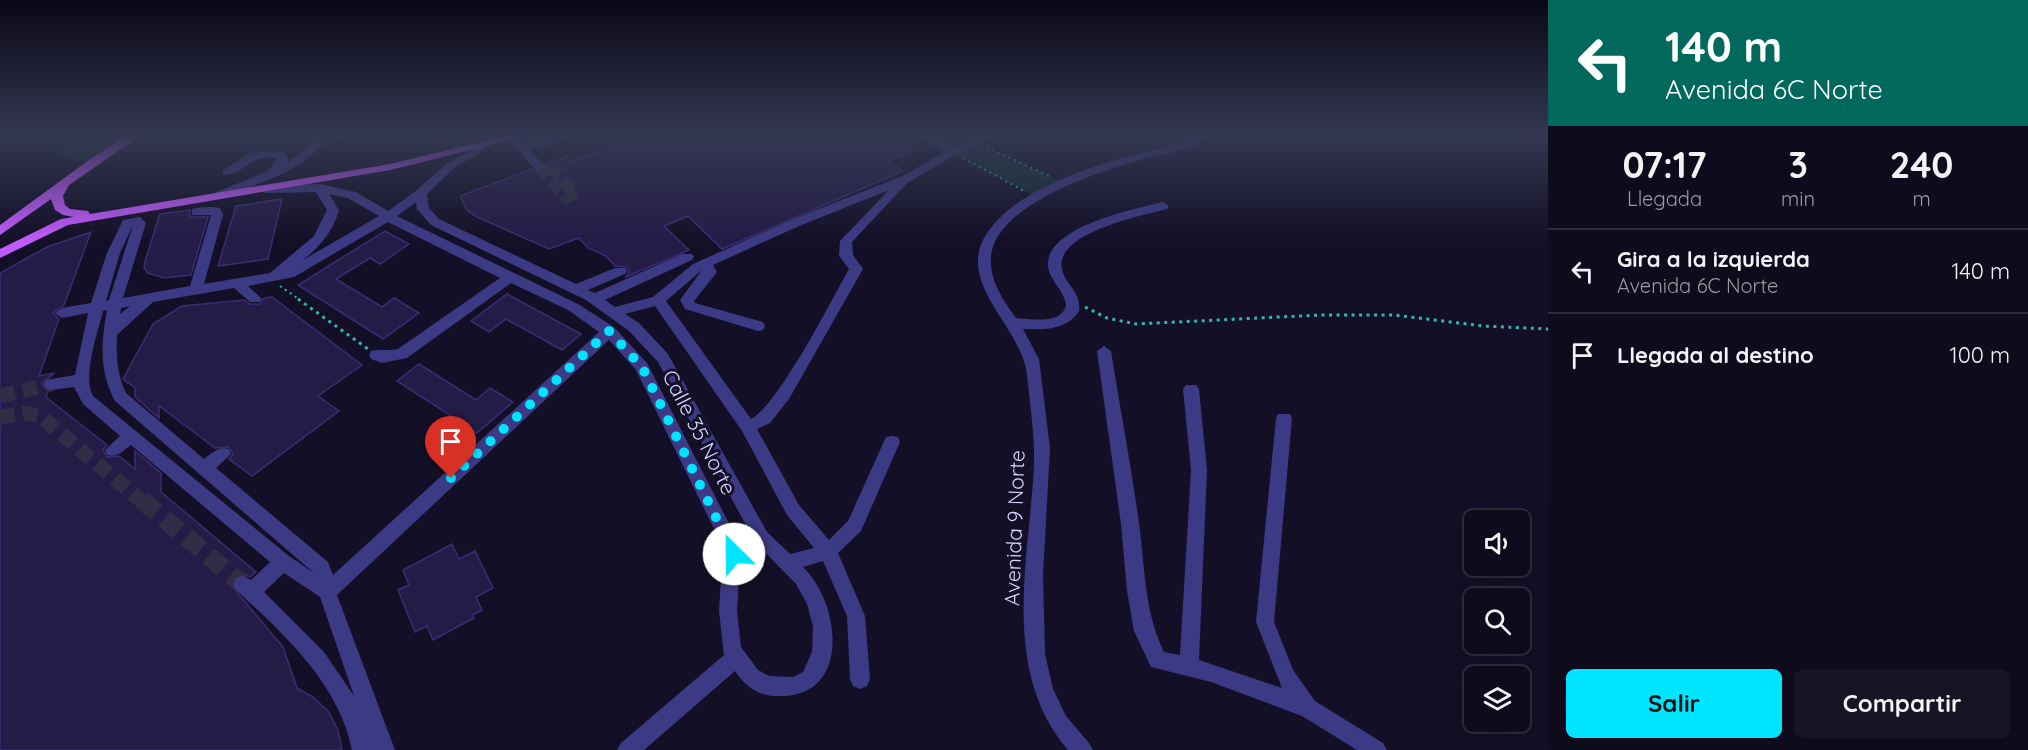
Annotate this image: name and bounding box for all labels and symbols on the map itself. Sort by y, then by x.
street label: Calle 35 Norte [657,365,743,499]
pin [425,416,476,478]
street label: Avenida 9 Norte [998,450,1030,606]
position arrow [702,522,766,586]

